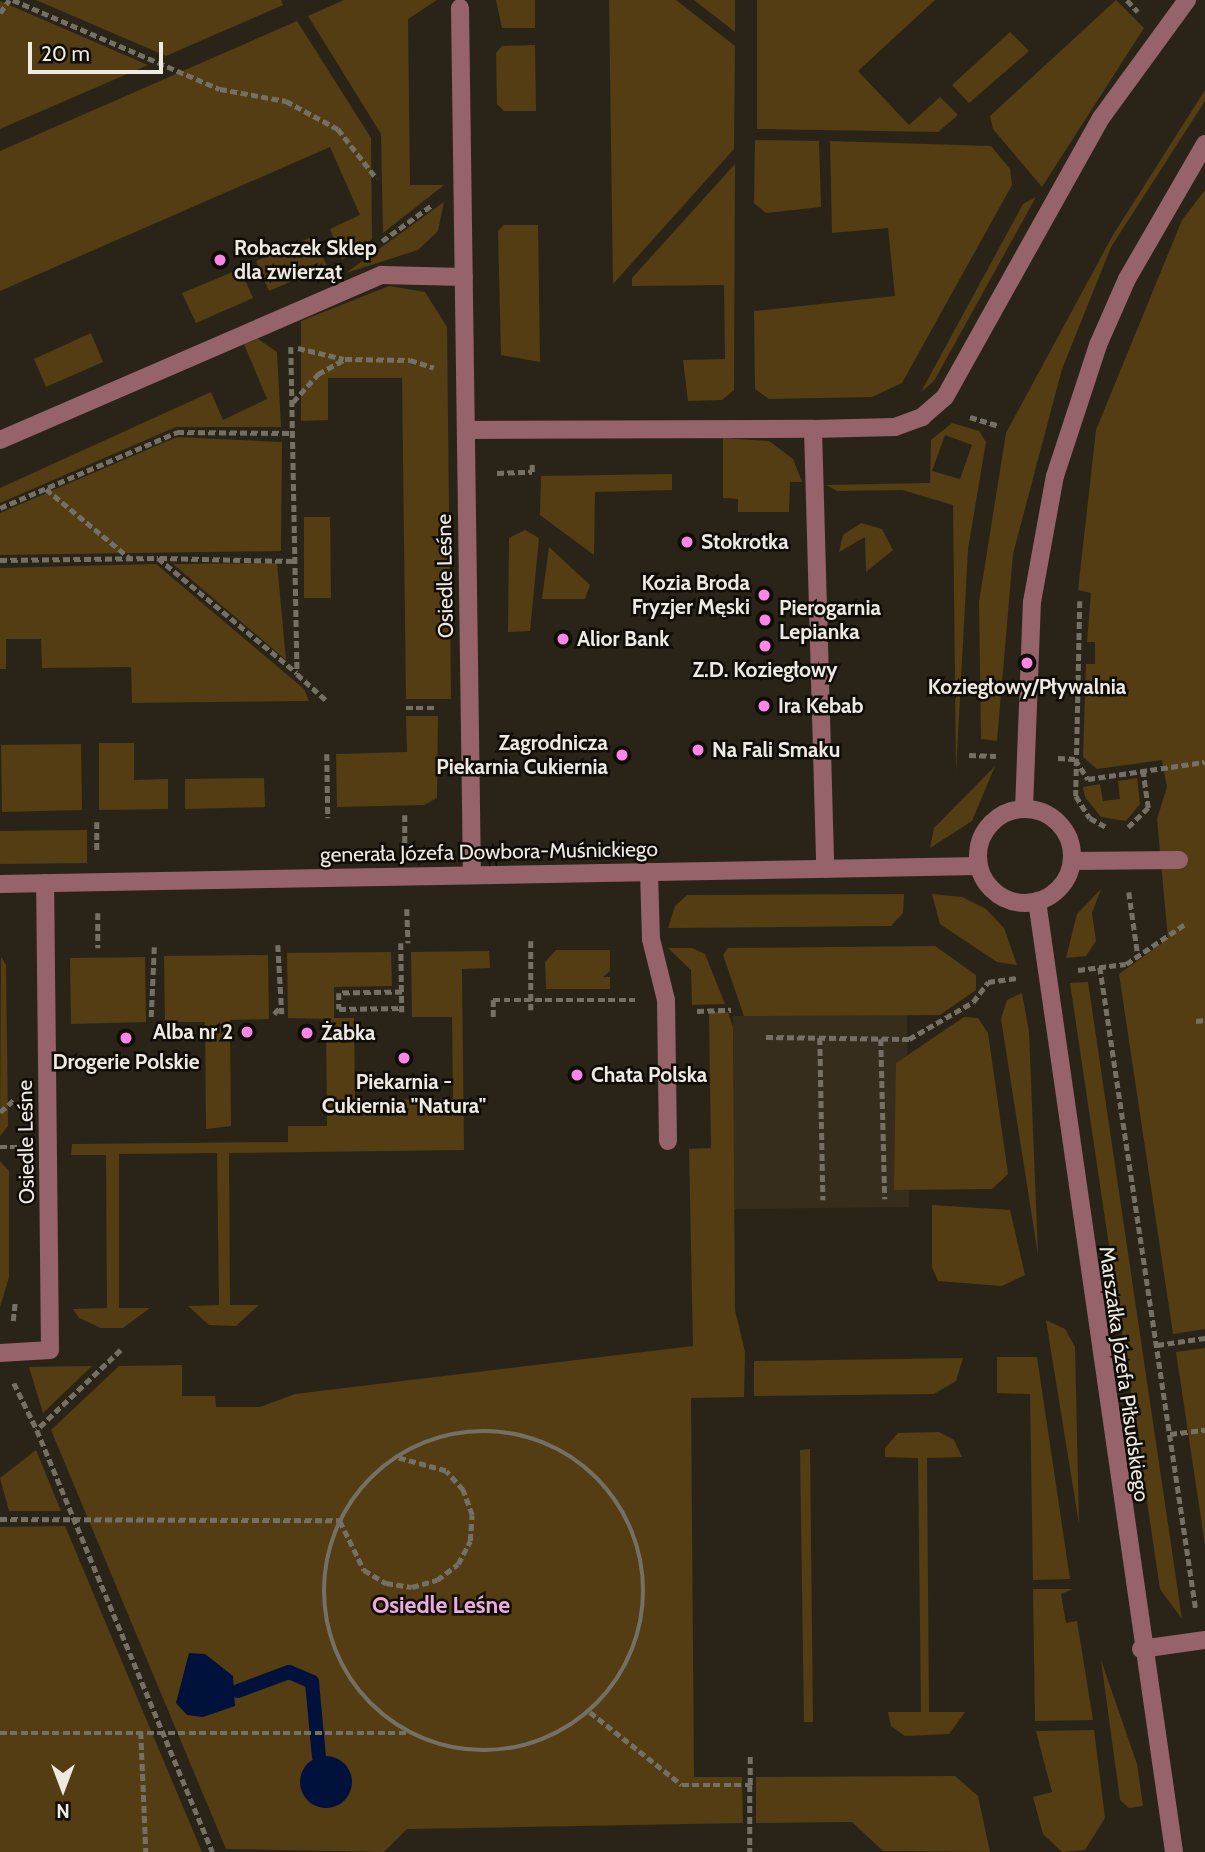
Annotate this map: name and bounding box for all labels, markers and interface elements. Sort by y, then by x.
scale bar [32,28,166,72]
text: 20 m [41,41,90,66]
place label: Robaczek Sklep dla zwierząt [234,235,377,285]
marker: Robaczek Sklep dla zwierząt [212,252,228,268]
street label: Osiedle Leśne [431,514,459,638]
place label: Stokrotka [701,529,789,555]
marker: Stokrotka [679,534,695,550]
place label: Kozia Broda Fryzjer Męski [632,570,750,620]
marker: Kozia Broda Fryzjer Męski [756,587,772,603]
place label: Pierogarnia Lepianka [779,595,881,645]
marker: Pierogarnia Lepianka [757,612,773,628]
place label: Alior Bank [577,626,670,652]
marker: Alior Bank [555,631,571,647]
marker: Z.D. Koziegłowy [757,638,773,654]
marker: Koziegłowy/Pływalnia [1019,655,1035,671]
place label: Z.D. Koziegłowy [693,657,837,683]
place label: Koziegłowy/Pływalnia [928,674,1126,700]
place label: Ira Kebab [778,693,863,719]
marker: Ira Kebab [756,698,772,714]
place label: Zagrodnicza Piekarnia Cukiernia [436,730,608,780]
place label: Na Fali Smaku [712,737,840,763]
marker: Na Fali Smaku [690,742,706,758]
marker: Zagrodnicza Piekarnia Cukiernia [614,747,630,763]
street label: generała Józefa Dowbora-Muśnickiego [320,836,658,868]
place label: Alba nr 2 [153,1019,233,1045]
place label: Żabka [321,1020,375,1046]
marker: Alba nr 2 [239,1024,255,1040]
marker: Żabka [299,1025,315,1041]
marker: Drogerie Polskie [118,1030,134,1046]
place label: Drogerie Polskie [52,1049,200,1075]
marker: Piekarnia - Cukiernia "Natura" [396,1050,412,1066]
place label: Chata Polska [591,1062,707,1088]
marker: Chata Polska [569,1067,585,1083]
place label: Piekarnia - Cukiernia "Natura" [322,1069,486,1119]
street label: Osiedle Leśne [12,1080,40,1204]
street label: Marszałka Józefa Piłsudskiego [1094,1245,1154,1503]
district label: Osiedle Leśne [372,1591,510,1619]
north arrow [28,1754,98,1824]
text: N [56,1799,70,1822]

